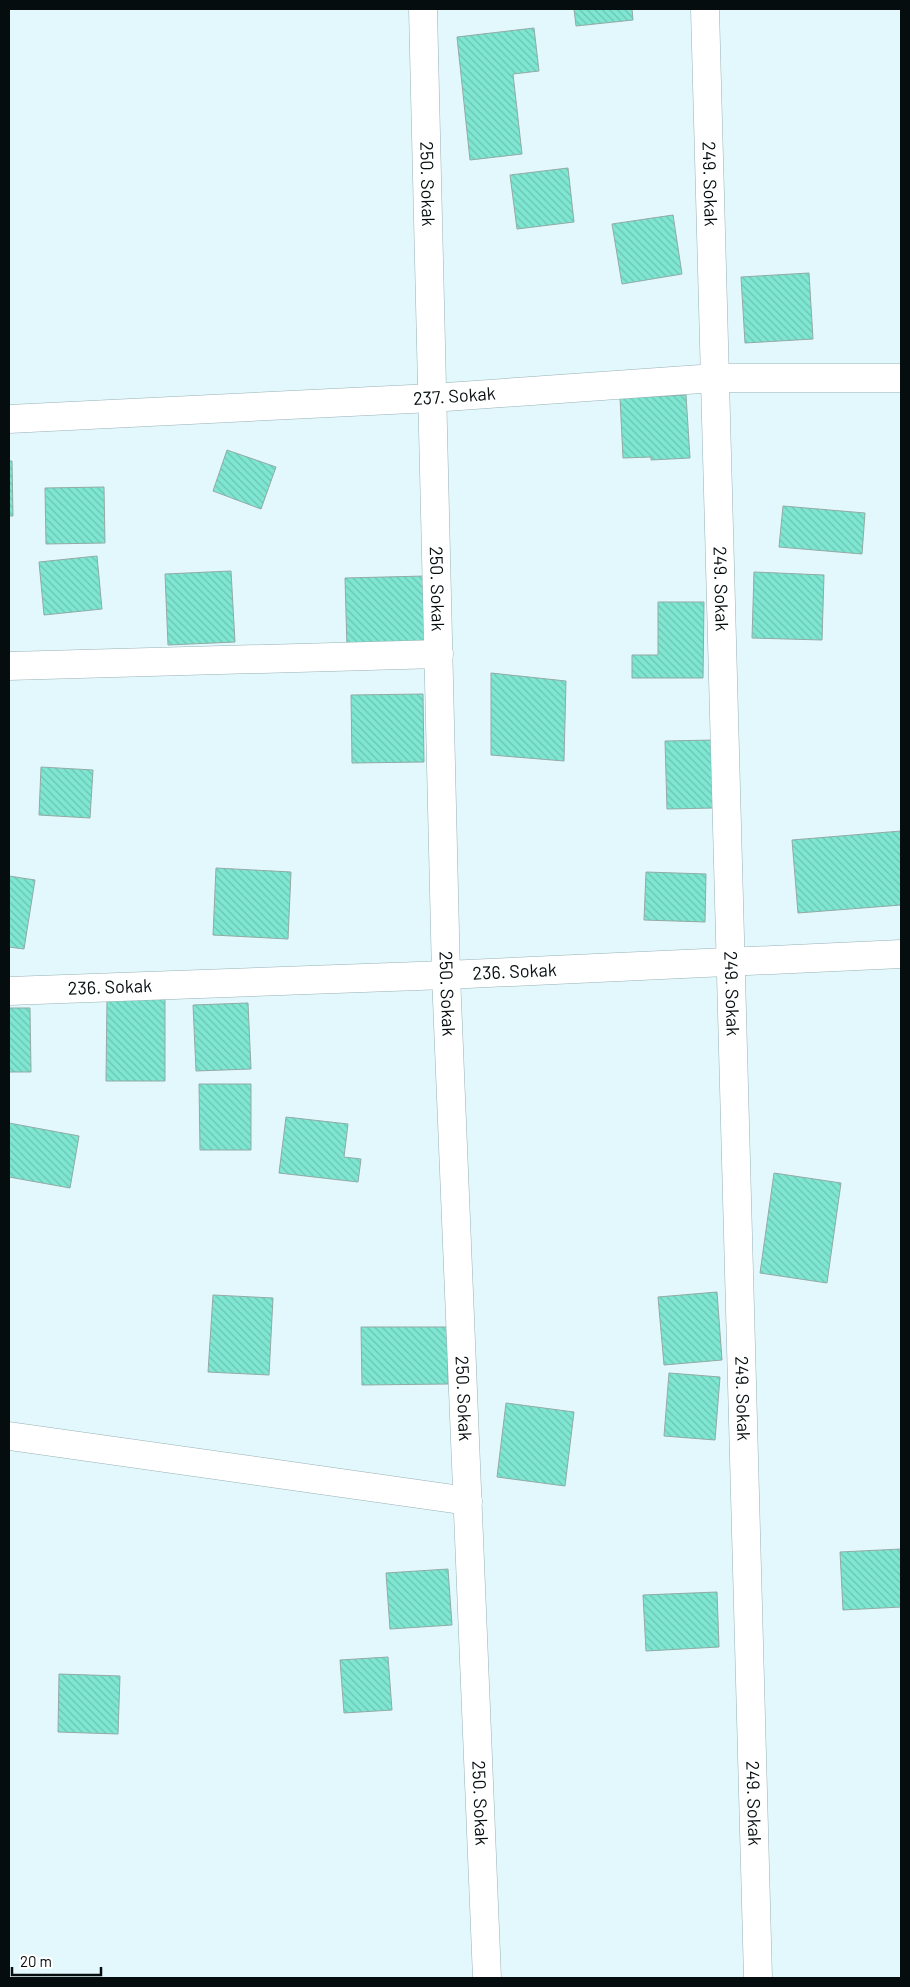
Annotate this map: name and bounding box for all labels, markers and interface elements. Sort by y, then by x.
street label: 250. Sokak [416,141,440,227]
street label: 249. Sokak [699,141,723,227]
street label: 237. Sokak [413,382,496,409]
street label: 250. Sokak [426,546,450,632]
street label: 249. Sokak [709,546,734,632]
street label: 250. Sokak [435,951,460,1037]
street label: 249. Sokak [720,951,745,1036]
street label: 236. Sokak [472,958,557,984]
street label: 236. Sokak [67,974,152,999]
street label: 250. Sokak [452,1355,477,1441]
street label: 249. Sokak [731,1356,756,1441]
street label: 250. Sokak [468,1760,494,1846]
street label: 249. Sokak [742,1761,766,1846]
scale bar [12,1944,101,1976]
text: 20 m [20,1952,52,1970]

